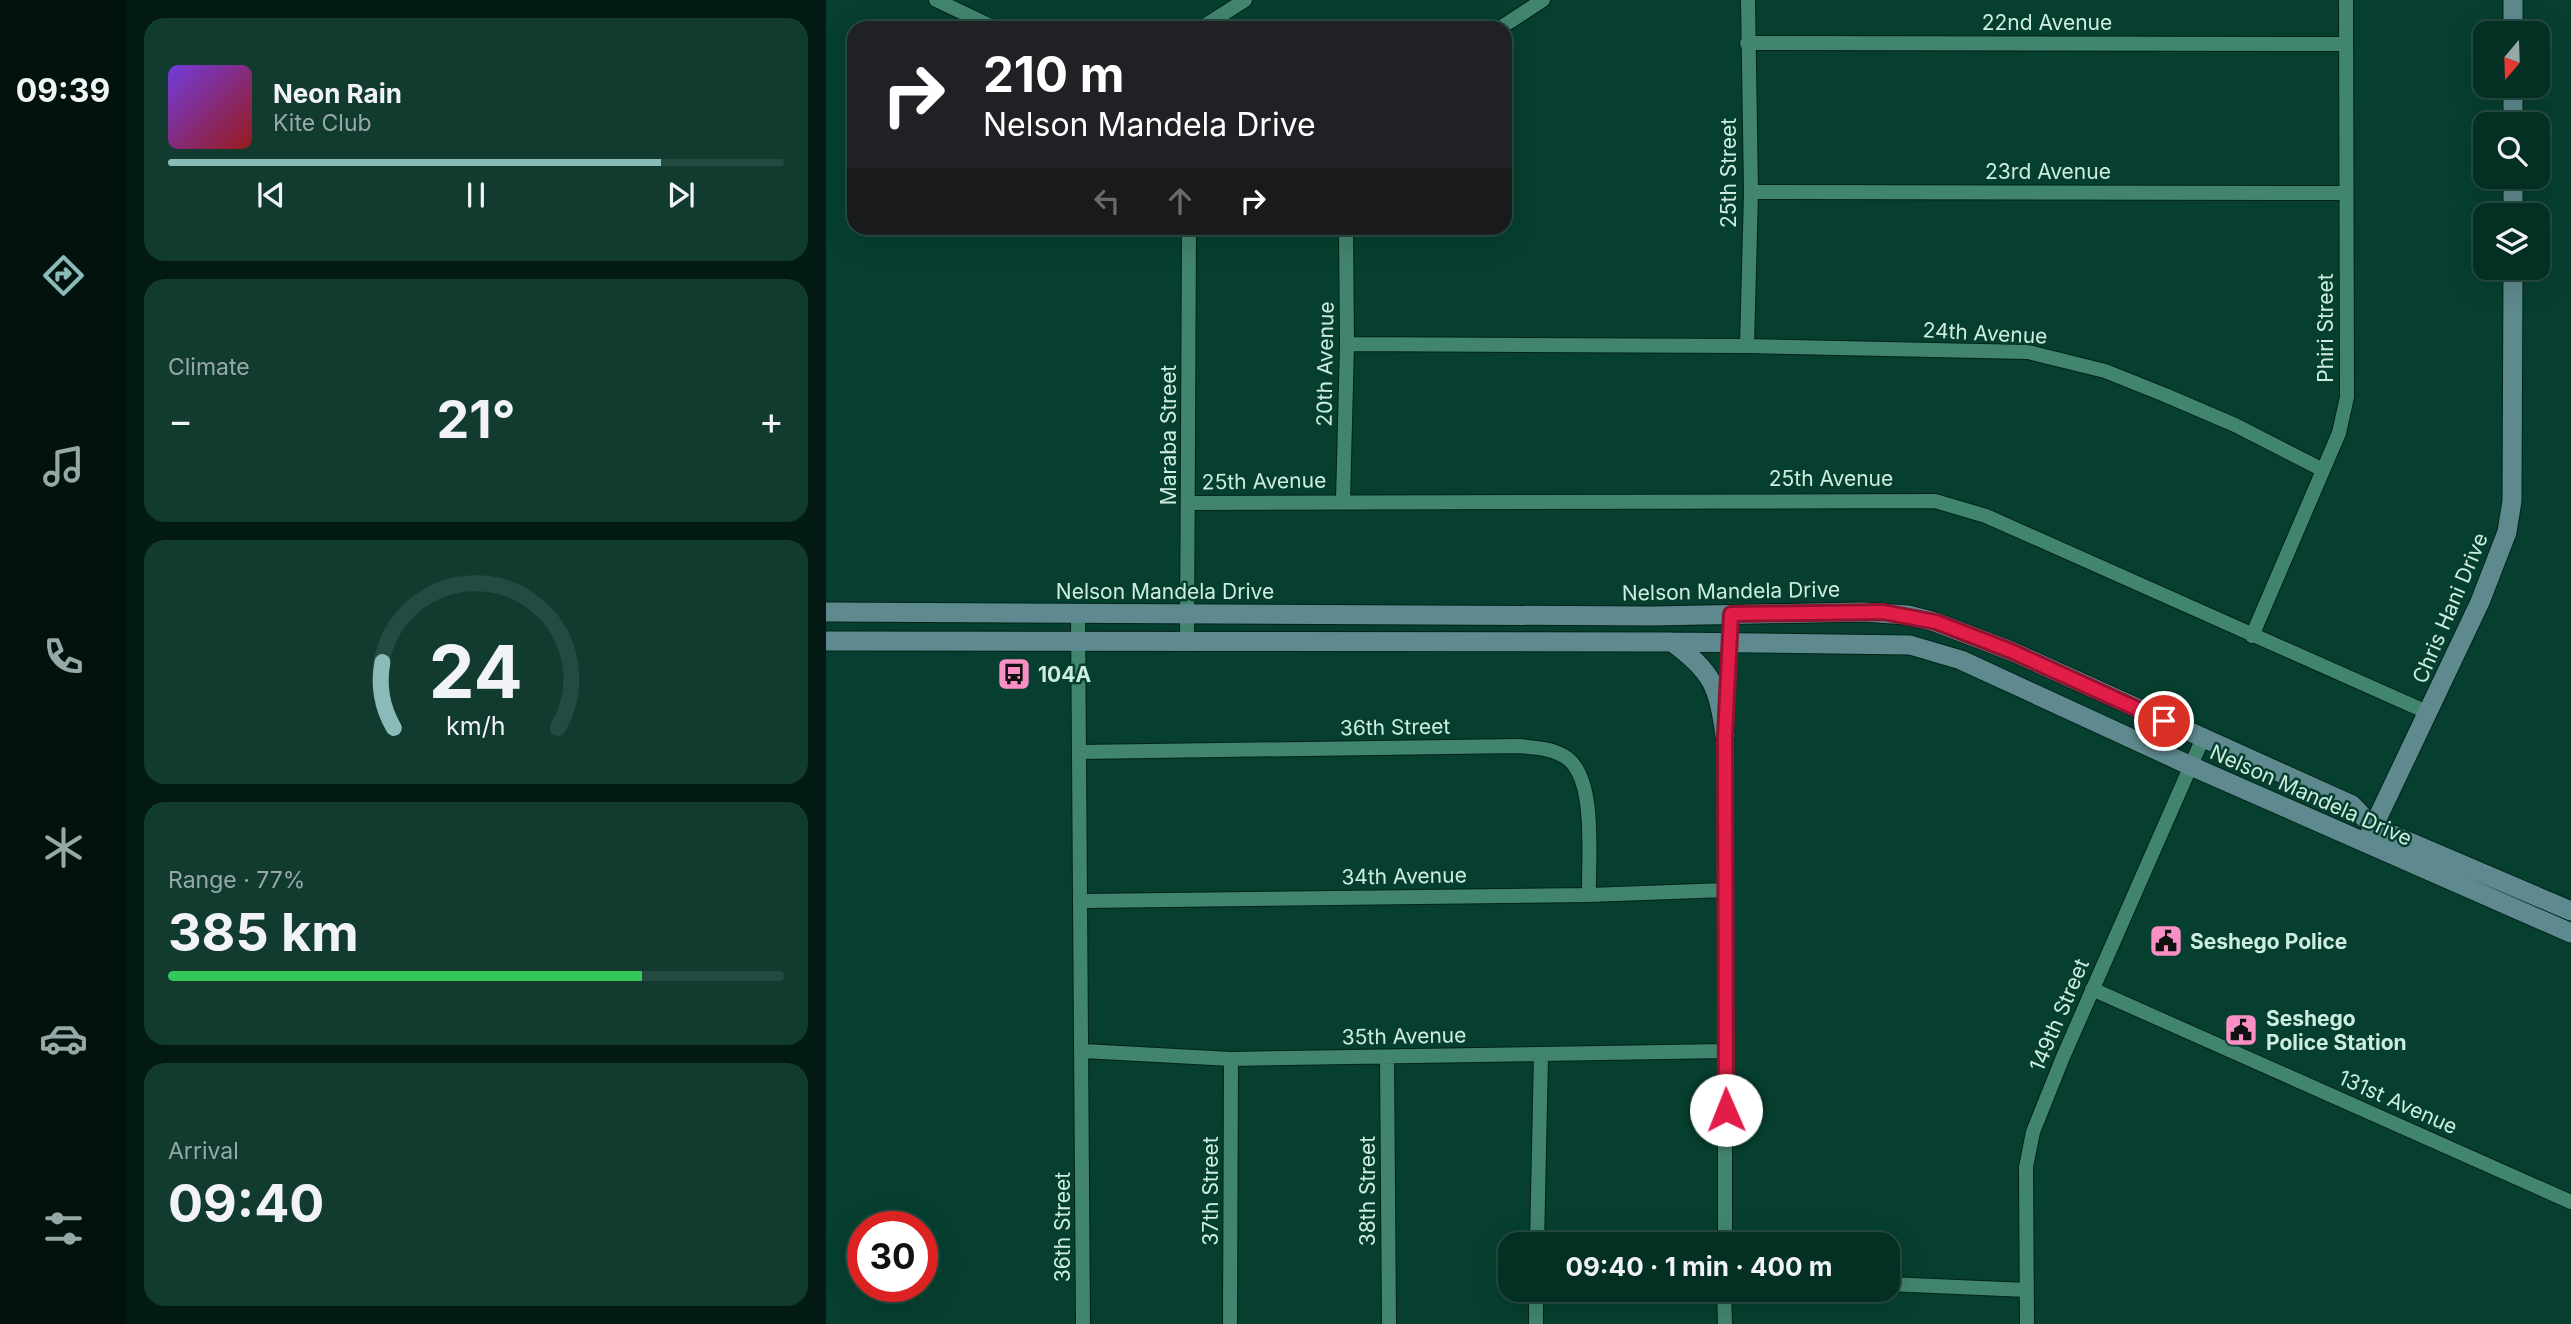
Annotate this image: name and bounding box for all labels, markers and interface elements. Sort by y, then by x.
street label: 22nd Avenue [1982,10,2112,35]
north arrow [2473,21,2550,98]
map controls [2473,21,2550,280]
text: 210 m [983,45,1124,104]
icon: right [868,49,959,140]
text: 09:39 [16,71,110,110]
text: Neon Rain [273,78,402,109]
text: Nelson Mandela Drive [983,105,1316,144]
text: Kite Club [273,109,372,137]
button: search [2473,112,2550,189]
street label: 25th Street [1716,118,1741,228]
street label: 23rd Avenue [1985,159,2111,184]
icon: previous [252,176,290,214]
icon: pause [457,176,495,214]
icon: next [662,176,700,214]
icon: left [1088,182,1126,220]
icon: ahead [1161,182,1199,220]
icon: right [1234,182,1272,220]
button: layers [2473,203,2550,280]
icon: directions [39,251,88,300]
street label: Phiri Street [2313,273,2338,383]
street label: 20th Avenue [1311,301,1339,427]
street label: 24th Avenue [1922,317,2048,349]
text: Climate [168,353,250,381]
street label: Maraba Street [1156,365,1181,505]
text: 21° [436,388,516,451]
text: − [168,397,193,443]
text: + [759,397,784,443]
icon: music [39,442,88,491]
street label: 25th Avenue [1769,466,1893,491]
street label: 25th Avenue [1202,467,1326,495]
street label: Chris Hani Drive [2407,529,2493,687]
street label: Nelson Mandela Drive [1622,577,1840,605]
street label: Nelson Mandela Drive [1056,579,1274,604]
text: 24 [429,627,523,716]
icon: phone [39,632,88,681]
bus stop icon: 104A [995,655,1033,693]
place label: 104A [1038,662,1091,687]
pin [2134,691,2194,751]
icon: arrive [2145,702,2183,740]
text: km/h [446,711,506,741]
street label: 36th Street [1340,714,1451,740]
street label: Nelson Mandela Drive [2206,739,2416,851]
icon: climate [39,823,88,872]
street label: 34th Avenue [1341,862,1467,890]
text: Range · 77% [168,866,305,894]
text: 385 km [168,901,359,964]
public building icon: Seshego Police [2147,922,2185,960]
place label: Seshego Police [2190,929,2347,954]
street label: 149th Street [2024,955,2094,1075]
place label: Seshego Police Station [2266,1006,2407,1055]
public building icon: Seshego Police Station [2222,1011,2260,1049]
icon: car [39,1014,88,1063]
street label: 35th Avenue [1341,1022,1467,1050]
street label: 131st Avenue [2335,1065,2461,1139]
position arrow [1689,1073,1763,1147]
street label: 37th Street [1198,1136,1223,1246]
street label: 38th Street [1355,1136,1380,1246]
text: Arrival [168,1137,239,1165]
text: 09:40 [168,1172,324,1235]
street label: 36th Street [1050,1172,1075,1282]
icon: filters [39,1204,88,1253]
speed limit sign: 30 [847,1211,938,1302]
text: 09:40 · 1 min · 400 m [1565,1251,1833,1282]

